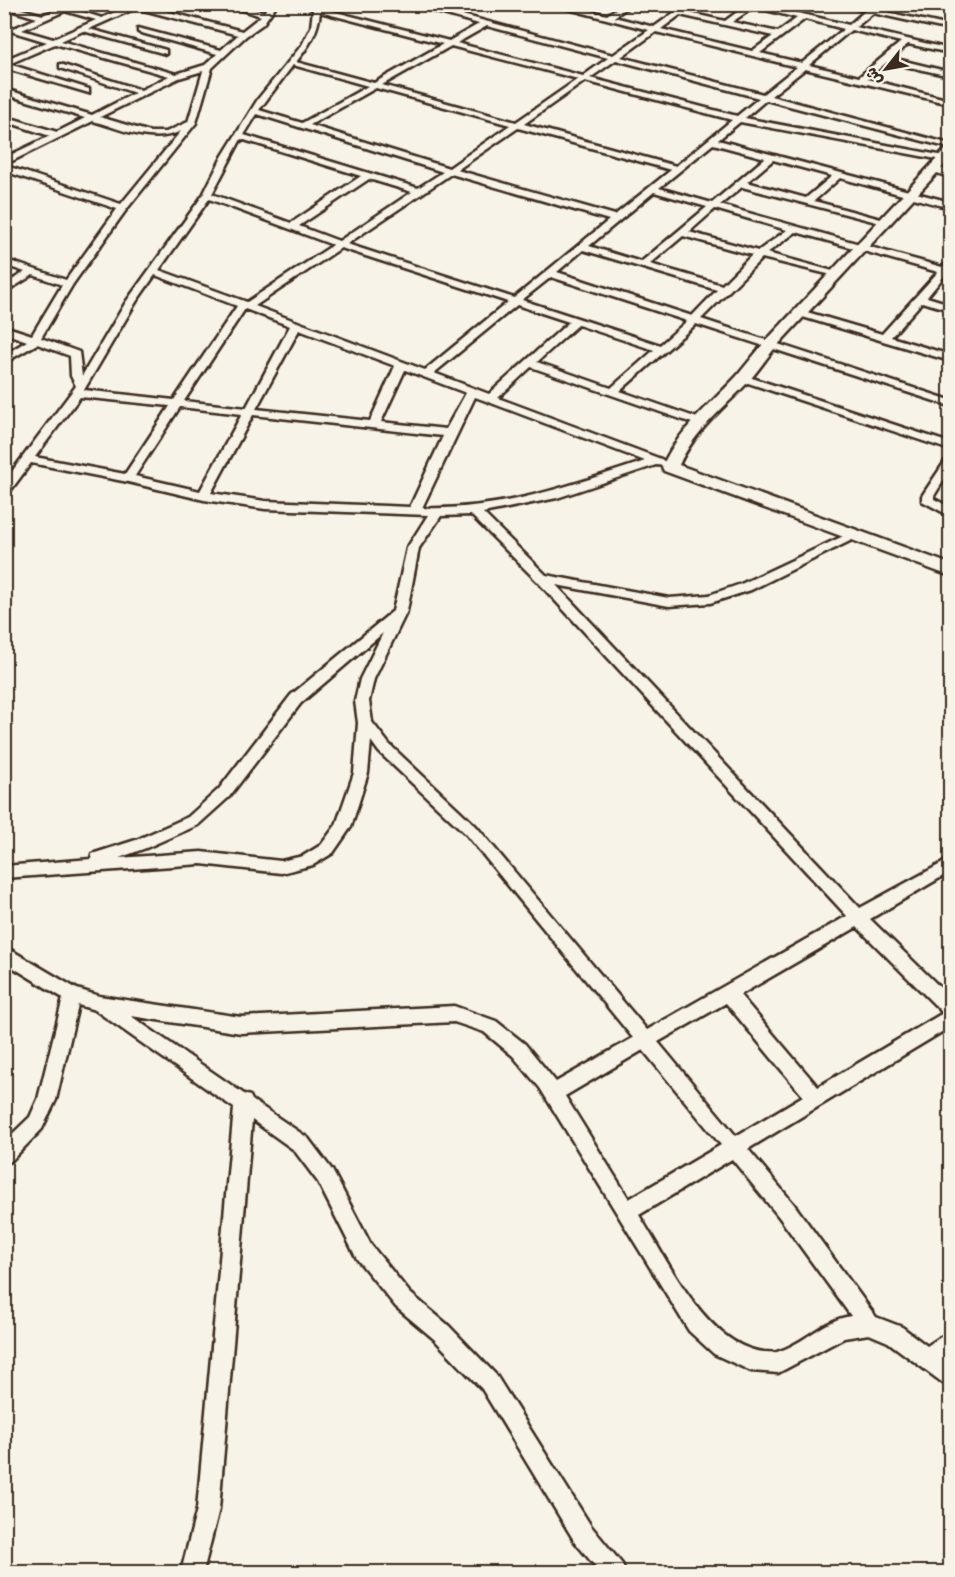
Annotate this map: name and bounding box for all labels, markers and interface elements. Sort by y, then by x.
north arrow [856,39,916,99]
text: ش [857,61,891,91]

